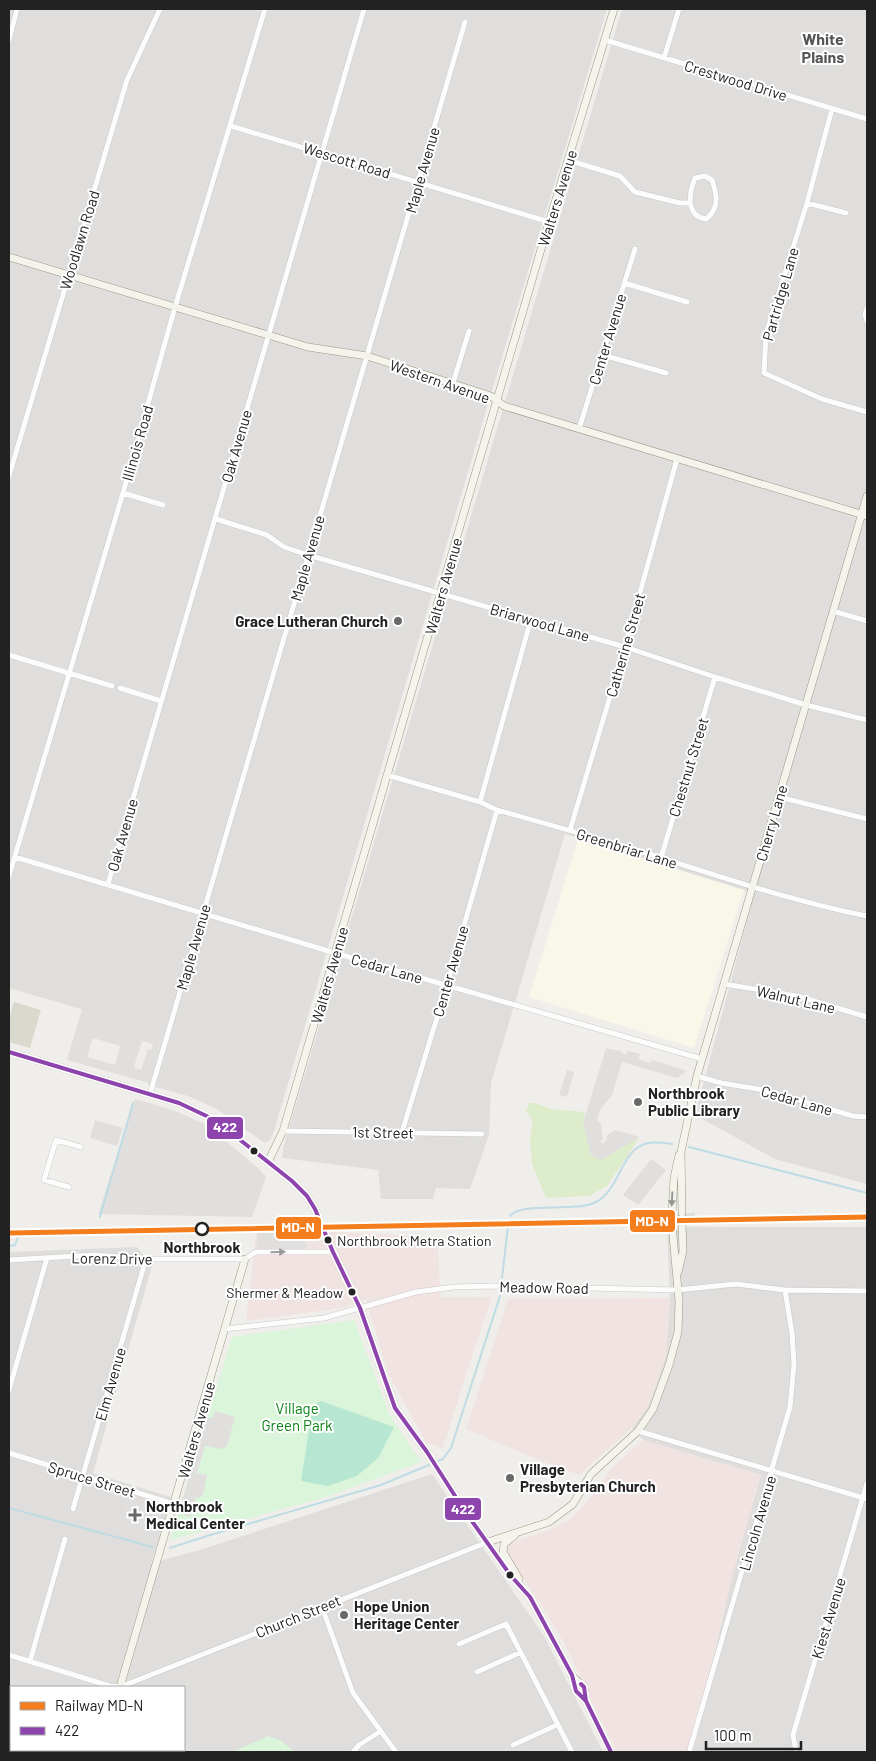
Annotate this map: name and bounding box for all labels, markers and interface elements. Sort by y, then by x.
district label: White Plains [802,29,844,66]
street label: Crestwood Drive [682,56,790,104]
street label: Maple Avenue [401,125,443,215]
street label: Wescott Road [301,138,393,182]
street label: Walters Avenue [534,148,580,248]
street label: Woodlawn Road [55,188,103,292]
street label: Partridge Lane [758,245,802,343]
street label: Center Avenue [585,291,629,387]
street label: Western Avenue [387,355,493,407]
street label: Illinois Road [118,403,156,483]
street label: Oak Avenue [217,407,255,485]
street label: Maple Avenue [286,513,328,603]
street label: Walters Avenue [421,535,465,637]
street label: Catherine Street [602,591,648,699]
street label: Briarwood Lane [488,599,592,645]
place label: Grace Lutheran Church [235,612,388,630]
marker: Grace Lutheran Church [392,615,404,627]
street label: Chestnut Street [664,715,712,819]
street label: Cherry Lane [752,783,790,863]
street label: Oak Avenue [103,796,141,874]
street label: Greenbriar Lane [574,824,680,872]
street label: Maple Avenue [172,902,214,992]
street label: Center Avenue [428,923,472,1019]
street label: Walters Avenue [307,924,351,1026]
street label: Cedar Lane [349,949,425,987]
street label: Walnut Lane [755,981,837,1017]
street label: Cedar Lane [759,1081,835,1119]
place label: Northbrook Public Library [648,1084,741,1119]
marker: Northbrook Public Library [632,1096,644,1108]
line badge: 422 [206,1116,244,1140]
text: 422 [213,1118,237,1135]
street label: 1st Street [352,1122,414,1142]
unlabelled marker [249,1146,259,1156]
one-way arrow [668,1192,676,1208]
line badge: MD-N [629,1209,676,1233]
text: MD-N [635,1212,669,1229]
line badge: MD-N [275,1216,322,1240]
text: MD-N [281,1218,315,1235]
marker: Northbrook [195,1222,209,1236]
place label: Northbrook Metra Station [337,1232,491,1249]
marker: Northbrook Metra Station [323,1235,333,1245]
place label: Northbrook [164,1238,240,1256]
street label: Lorenz Drive [71,1248,153,1268]
one-way arrow [270,1248,286,1256]
street label: Meadow Road [499,1277,589,1297]
place label: Shermer & Meadow [226,1284,343,1301]
marker: Shermer & Meadow [347,1287,357,1297]
street label: Elm Avenue [91,1345,129,1423]
street label: Walters Avenue [174,1379,218,1481]
park label: Village Green Park [261,1399,333,1434]
street label: Spruce Street [46,1457,138,1501]
place label: Village Presbyterian Church [520,1460,656,1495]
marker: Village Presbyterian Church [504,1472,516,1484]
street label: Lincoln Avenue [735,1473,779,1573]
place label: Northbrook Medical Center [146,1497,245,1532]
line badge: 422 [444,1497,482,1521]
text: 422 [451,1500,475,1517]
marker: Northbrook Medical Center [128,1508,142,1522]
unlabelled marker [505,1570,515,1580]
street label: Kiest Avenue [807,1575,849,1661]
street label: Church Street [253,1591,343,1641]
place label: Hope Union Heritage Center [354,1597,460,1632]
marker: Hope Union Heritage Center [338,1609,350,1621]
legend [10,1686,185,1751]
text: Railway MD-N [55,1696,143,1714]
scale bar [706,1718,801,1750]
text: 422 [55,1721,79,1739]
text: 100 m [714,1726,752,1744]

